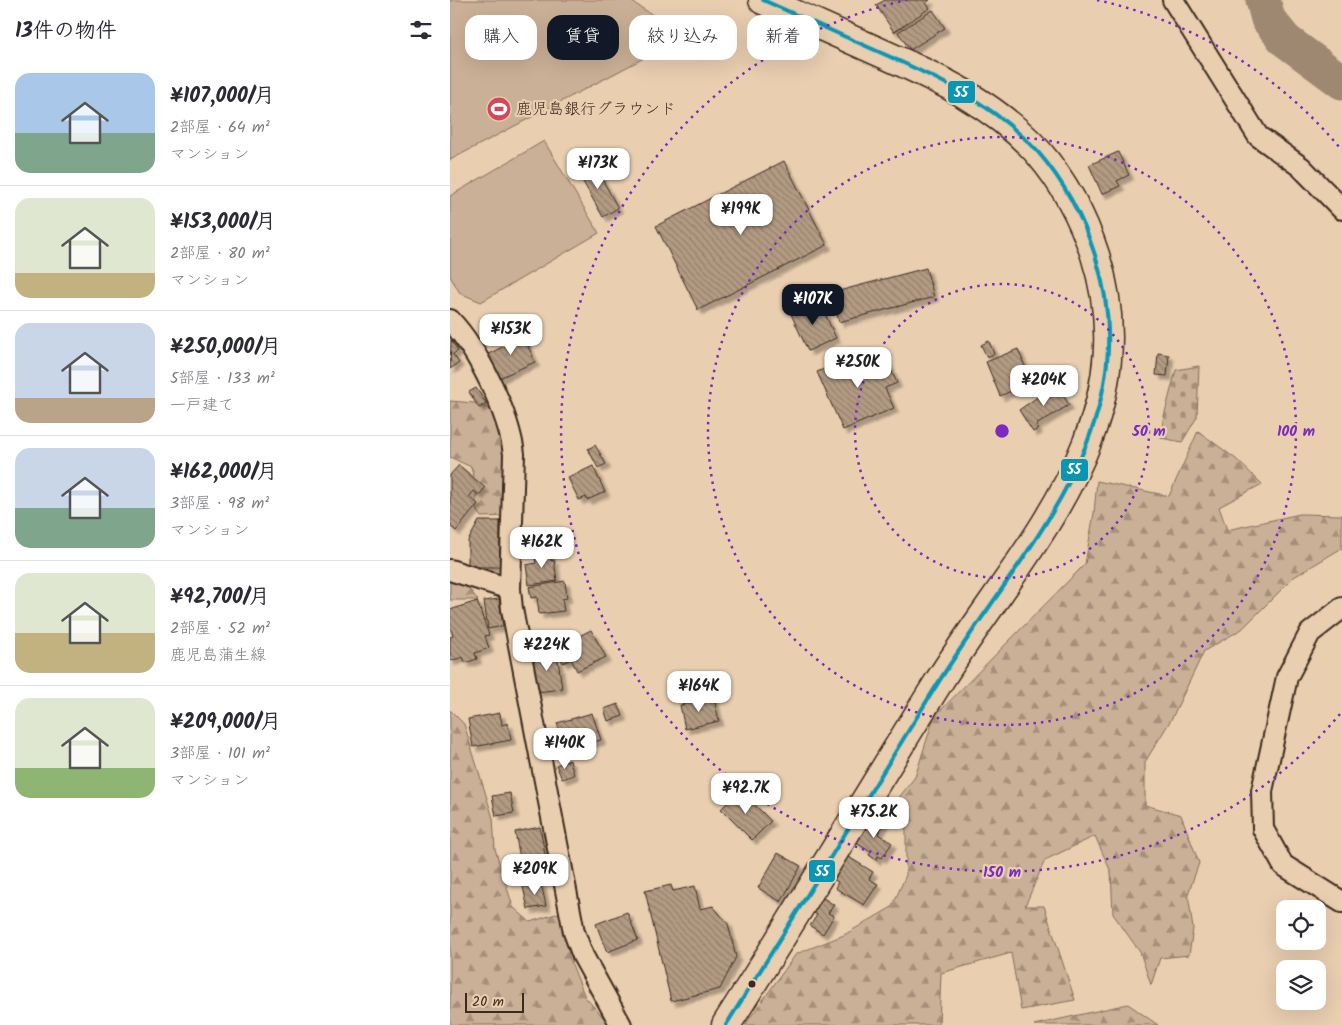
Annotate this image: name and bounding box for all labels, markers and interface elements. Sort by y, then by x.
text: 13件の物件 [15,15,117,48]
chip: 購入 [465,15,537,60]
chip: 賃貸 [547,15,619,60]
chip: 絞り込み [629,15,737,60]
chip: 新着 [747,15,819,60]
icon: filters [407,16,435,44]
text: ¥107,000/月 [170,80,275,113]
line badge: 55 [947,80,976,104]
text: 55 [953,82,970,104]
icon: home [55,93,115,153]
sports icon: 鹿児島銀行グラウンド [486,96,512,122]
place label: 鹿児島銀行グラウンド [516,97,676,122]
text: 2部屋 · 64 m² [170,115,270,140]
text: マンション [170,142,249,167]
pin: ¥173K [563,148,633,190]
text: ¥173K [578,151,618,176]
pin: ¥199K [706,194,776,236]
text: ¥199K [721,197,761,222]
text: ¥153,000/月 [170,206,276,239]
icon: home [55,218,115,278]
text: 2部屋 · 80 m² [170,241,270,266]
text: マンション [170,268,249,293]
pin: ¥107K [778,284,848,326]
text: ¥107K [793,287,833,312]
pin: ¥153K [476,314,546,356]
text: ¥153K [490,317,532,342]
text: ¥250,000/月 [170,331,281,364]
icon: home [55,343,115,403]
pin: ¥250K [823,346,893,389]
text: ¥250K [835,350,881,375]
pin: ¥204K [1009,364,1079,407]
text: 5部屋 · 133 m² [170,366,275,391]
text: ¥204K [1021,368,1067,393]
text: 一戸建て [170,393,234,418]
text: 50 m [1131,420,1166,444]
text: 100 m [1277,420,1315,444]
centre of rings [993,422,1011,440]
text: ¥162,000/月 [170,456,278,489]
line badge: 55 [1060,458,1089,482]
text: 55 [1066,459,1083,481]
icon: home [55,468,115,528]
text: 3部屋 · 98 m² [170,491,269,516]
text: マンション [170,518,249,543]
pin: ¥162K [507,526,577,569]
text: ¥162K [521,530,563,555]
text: ¥92,700/月 [170,581,270,614]
icon: home [55,593,115,653]
text: 2部屋 · 52 m² [170,616,270,641]
pin: ¥224K [512,630,582,672]
text: ¥224K [524,633,570,658]
text: 鹿児島蒲生線 [170,643,266,668]
pin: ¥164K [664,670,734,713]
text: ¥164K [678,674,720,699]
text: ¥209,000/月 [170,706,281,739]
icon: home [55,718,115,778]
pin: ¥140K [530,728,600,770]
text: ¥140K [544,731,586,756]
text: 3部屋 · 101 m² [170,741,270,766]
text: マンション [170,768,249,793]
pin: ¥92.7K [705,772,787,815]
text: ¥92.7K [722,776,770,801]
pin: ¥75.2K [833,796,915,839]
text: ¥75.2K [850,800,898,825]
pin: ¥209K [500,854,570,896]
text: ¥209K [512,857,558,882]
line badge: 55 [808,859,836,883]
text: 55 [814,861,831,883]
text: 150 m [983,861,1021,885]
map controls [1276,900,1326,1010]
button: locate [1276,900,1326,950]
button: layers [1276,960,1326,1010]
unlabelled marker [747,979,757,989]
scale bar [465,990,524,1013]
text: 20 m [472,991,504,1013]

